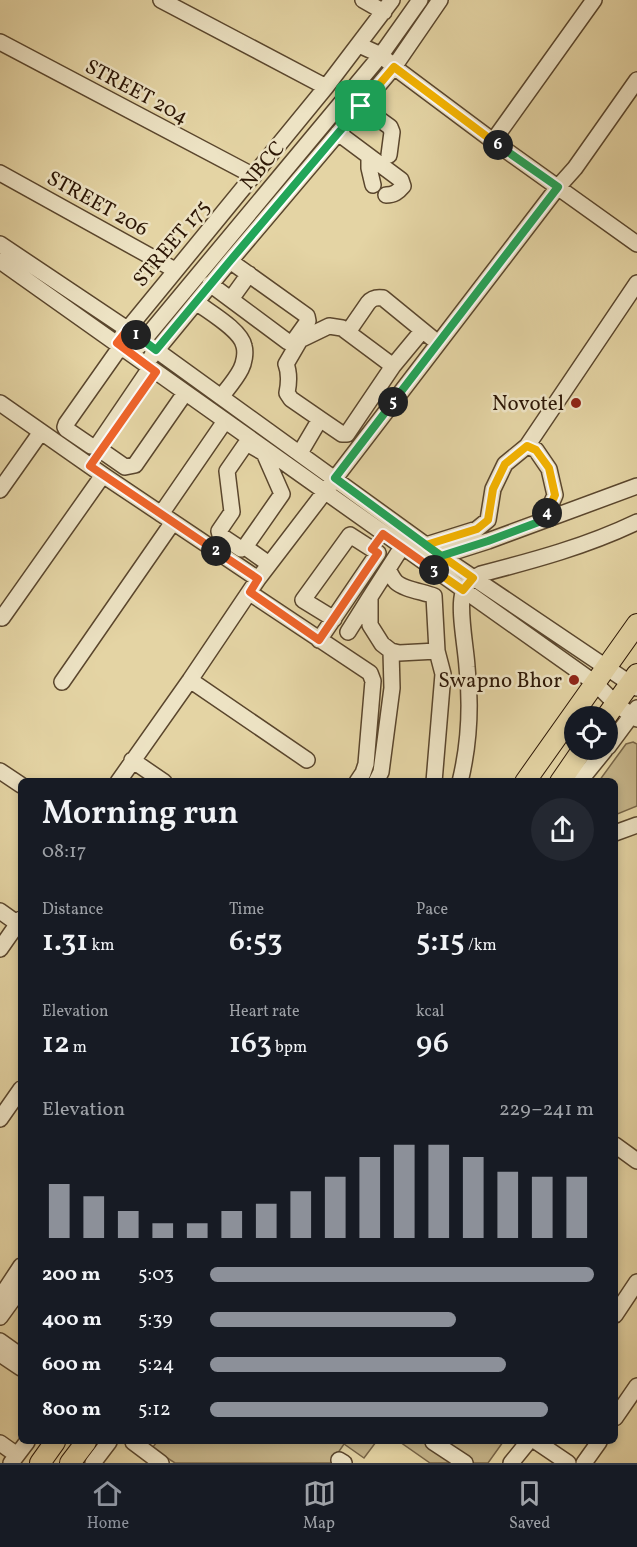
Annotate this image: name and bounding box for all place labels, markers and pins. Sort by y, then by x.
pin [335,80,386,131]
pin: 6 [483,130,513,160]
pin: 1 [121,320,151,350]
pin: 5 [378,387,408,417]
place label: Novotel [492,390,564,419]
marker: Novotel [569,396,583,410]
pin: 4 [532,498,562,528]
pin: 2 [201,536,231,566]
pin: 3 [419,555,449,585]
place label: Swapno Bhor [438,667,562,696]
marker: Swapno Bhor [567,673,581,687]

